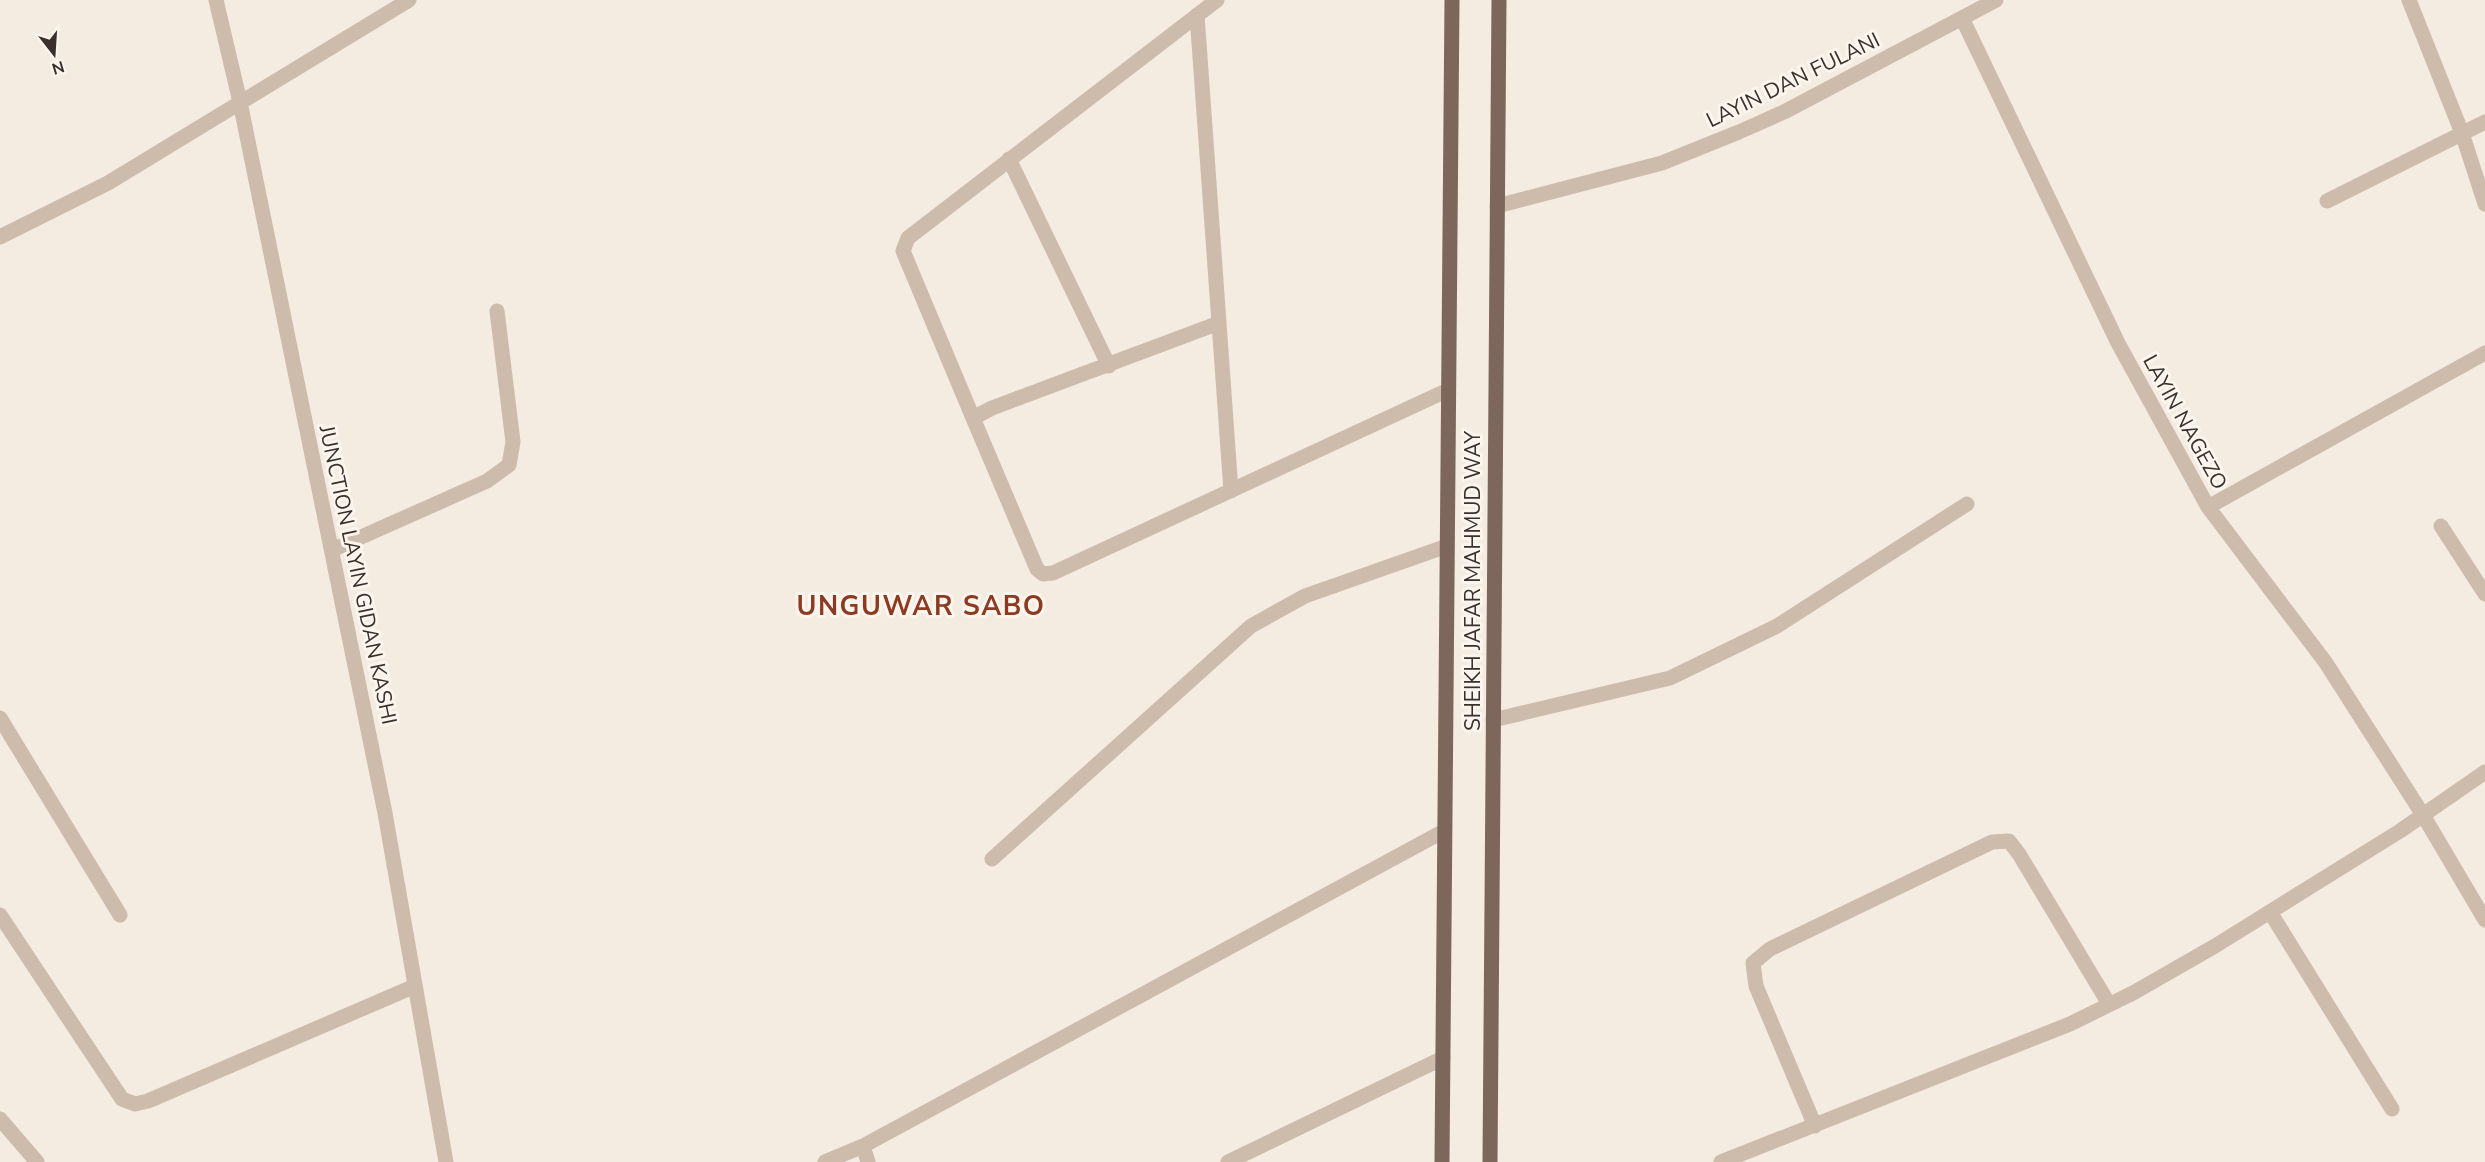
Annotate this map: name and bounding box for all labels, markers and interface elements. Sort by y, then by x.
north arrow [24,24,84,84]
street label: LAYIN DAN FULANI [1702,26,1884,134]
text: N [49,55,67,80]
street label: LAYIN NAGEZO [2136,349,2234,495]
street label: JUNCTION LAYIN GIDAN KASHI [312,422,403,727]
street label: SHEIKH JAFAR MAHMUD WAY [1459,430,1487,731]
district label: UNGUWAR SABO [796,588,1046,625]

